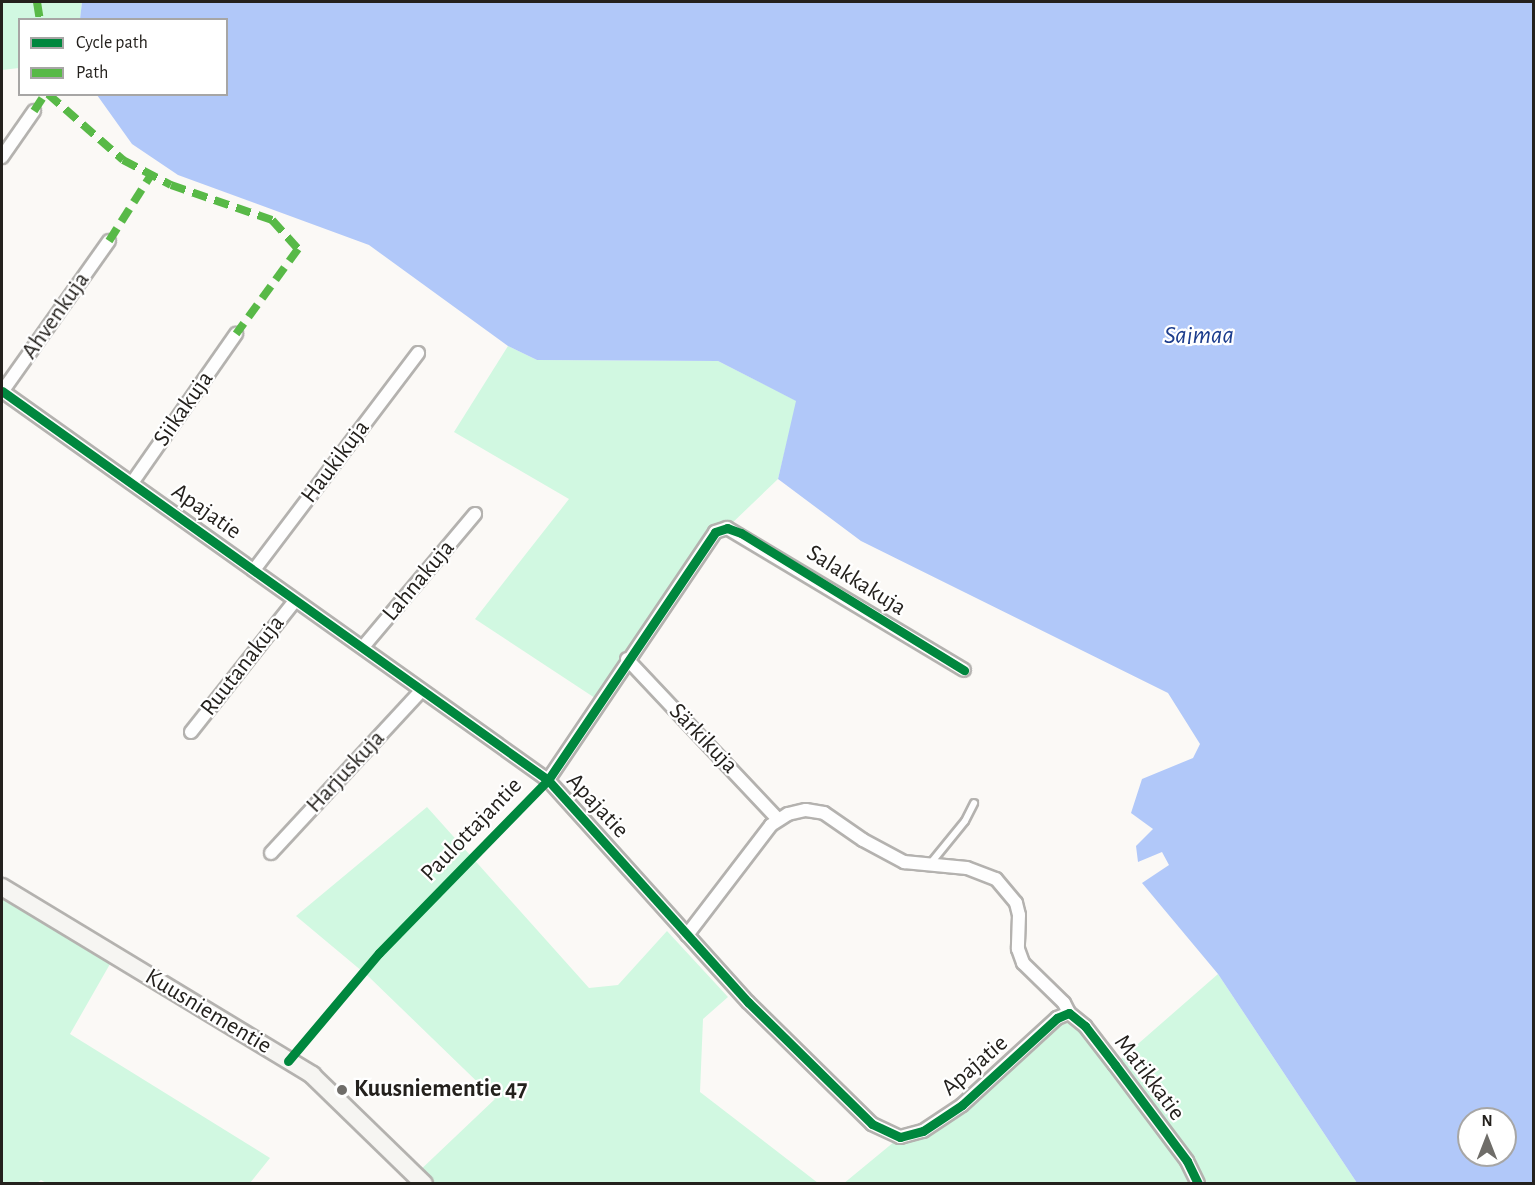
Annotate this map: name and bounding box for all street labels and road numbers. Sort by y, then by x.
street label: Ahvenkuja [16,267,96,365]
street label: Siikakuja [148,366,220,452]
street label: Haukikuja [295,415,377,509]
street label: Apajatie [166,478,246,546]
street label: Lahnakuja [377,534,461,628]
street label: Salakkakuja [801,539,911,623]
street label: Ruutanakuja [195,610,291,722]
street label: Särkikuja [662,698,744,780]
street label: Harjuskuja [300,725,392,819]
street label: Apajatie [560,767,634,845]
street label: Paulottajantie [415,772,529,888]
street label: Kuusniementie [139,963,277,1061]
street label: Apajatie [936,1029,1014,1103]
street label: Matikkatie [1107,1029,1191,1127]

